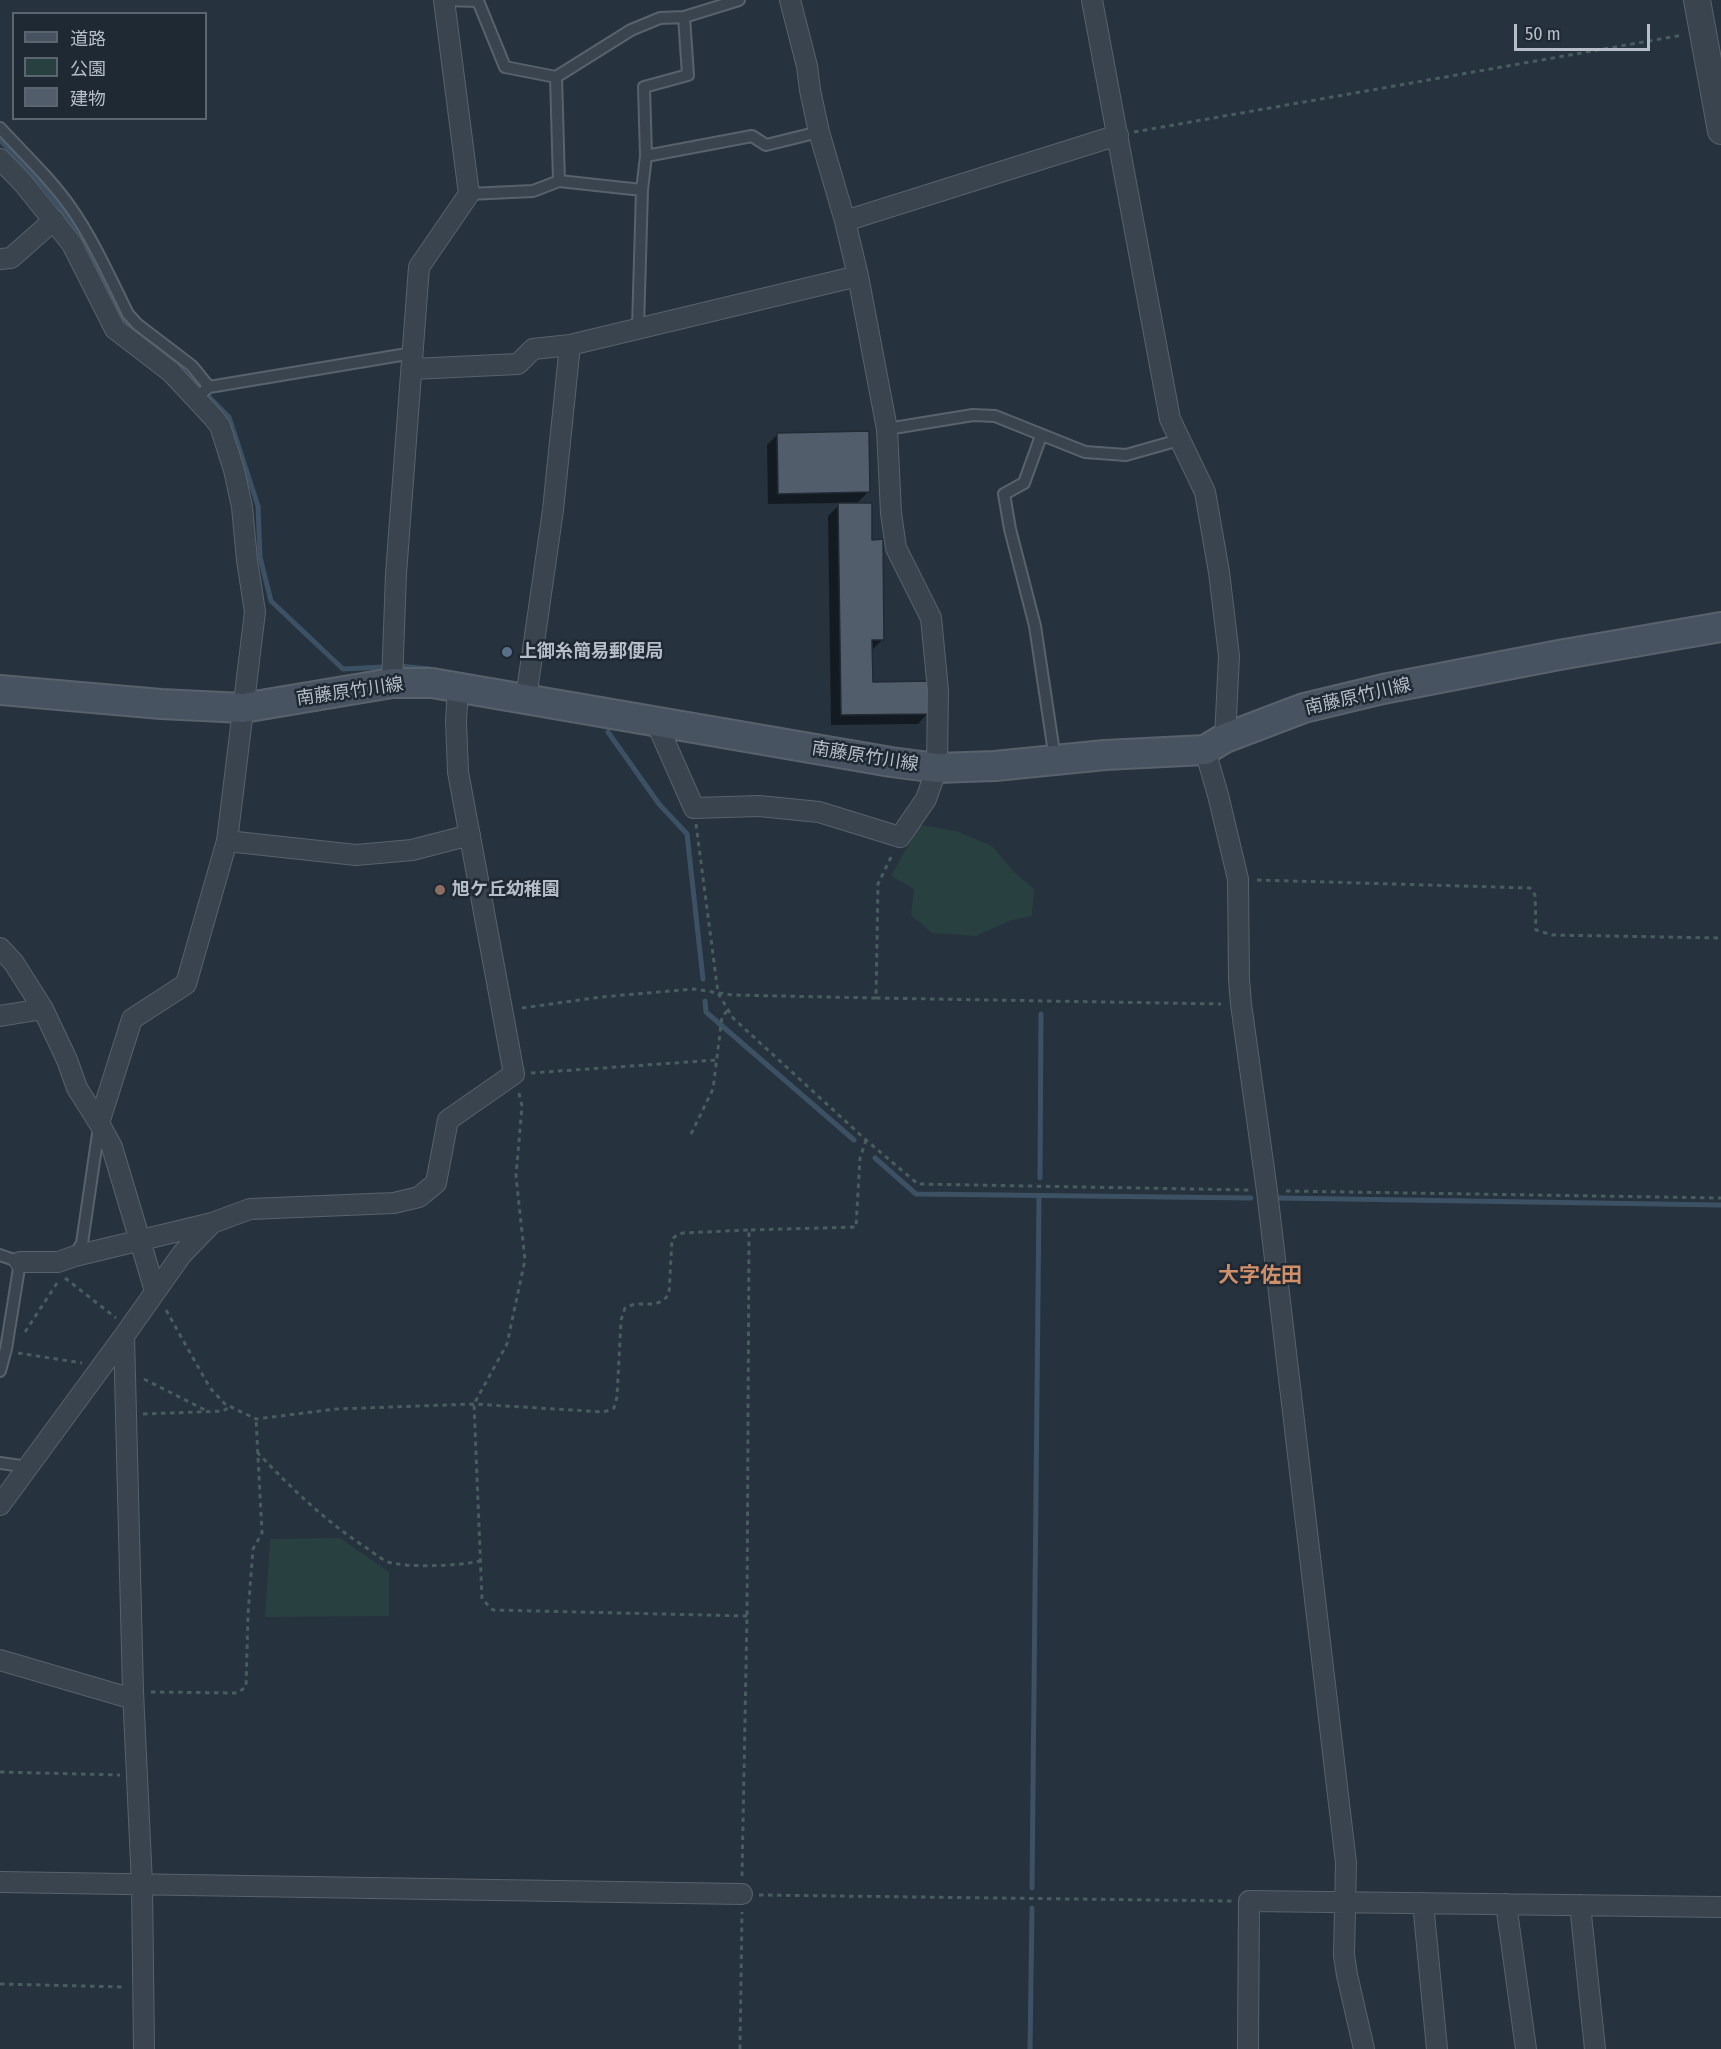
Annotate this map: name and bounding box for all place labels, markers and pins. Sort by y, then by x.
place label: 上御糸簡易郵便局 [519,641,663,663]
marker: 上御糸簡易郵便局 [500,645,514,659]
place label: 旭ケ丘幼稚園 [452,879,560,901]
marker: 旭ケ丘幼稚園 [433,883,447,897]

